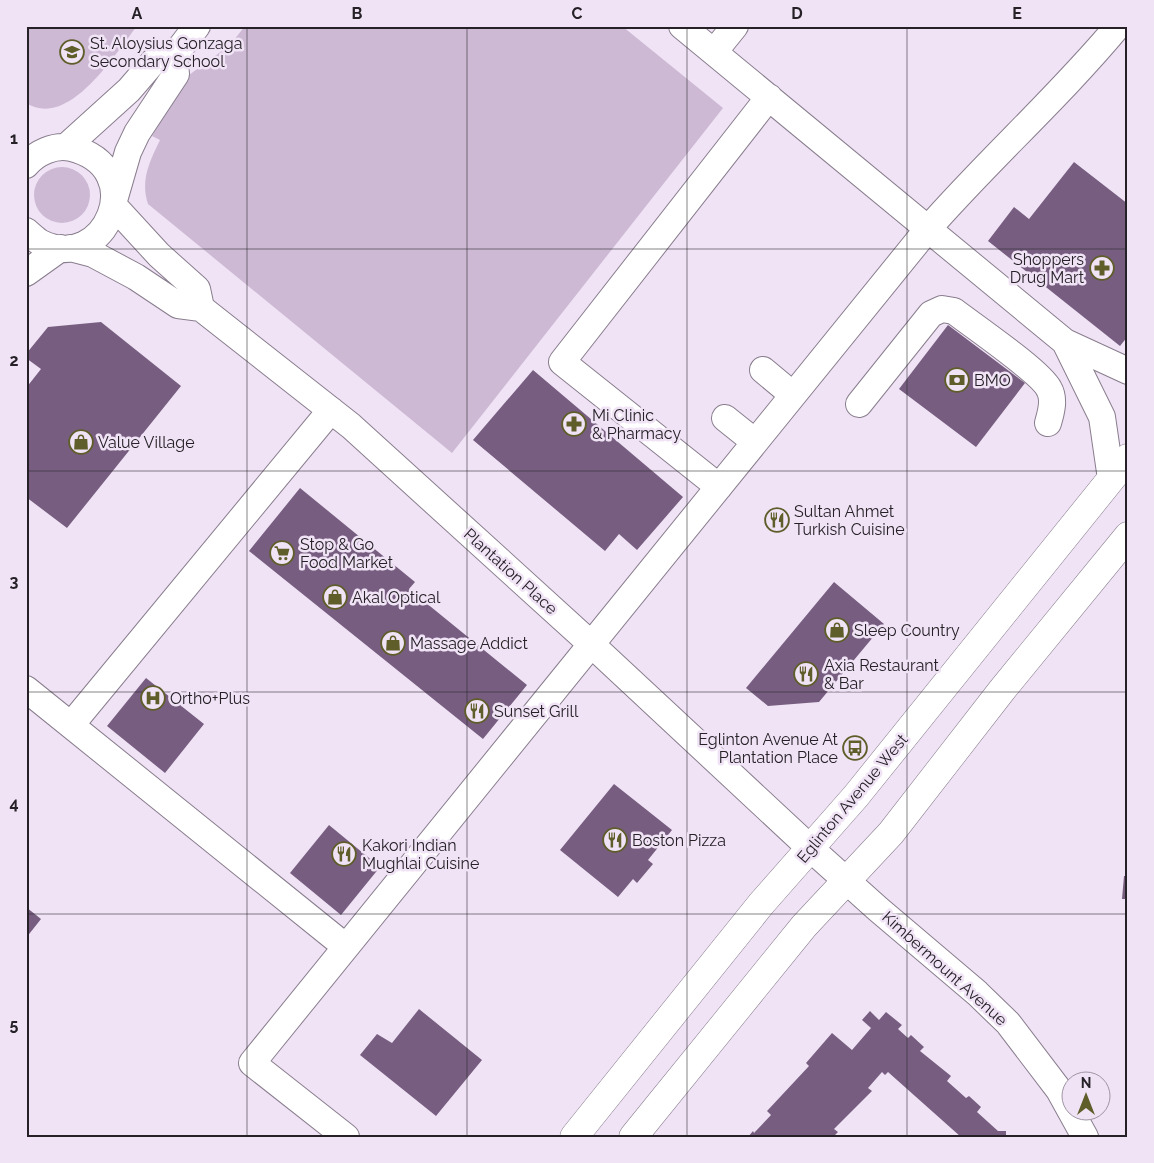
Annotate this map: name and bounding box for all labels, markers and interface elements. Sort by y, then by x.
text: A [132,4,143,23]
text: B [352,4,363,23]
text: C [572,4,583,23]
text: D [791,4,803,23]
text: E [1012,4,1022,23]
place label: St. Aloysius Gonzaga Secondary School [90,34,242,71]
school or university icon: St. Aloysius Gonzaga Secondary School [59,39,85,65]
text: 1 [10,129,18,148]
place label: Shoppers Drug Mart [1010,250,1085,287]
pharmacy icon: Shoppers Drug Mart [1089,255,1115,281]
text: 2 [9,351,19,370]
bank icon: BMO [944,367,970,393]
place label: BMO [974,371,1011,390]
place label: Mi Clinic & Pharmacy [592,406,681,443]
pharmacy icon: Mi Clinic & Pharmacy [561,411,587,437]
shop icon: Value Village [68,429,94,455]
place label: Value Village [98,433,195,452]
place label: Sultan Ahmet Turkish Cuisine [794,502,905,539]
restaurant icon: Sultan Ahmet Turkish Cuisine [764,507,790,533]
street label: Plantation Place [460,524,561,618]
place label: Stop & Go Food Market [300,535,394,572]
supermarket icon: Stop & Go Food Market [269,540,295,566]
text: 3 [10,572,19,591]
shop icon: Akal Optical [322,584,348,610]
place label: Akal Optical [352,588,441,607]
shop icon: Sleep Country [824,617,850,643]
place label: Sleep Country [854,621,960,640]
shop icon: Massage Addict [380,630,406,656]
place label: Massage Addict [410,634,528,653]
place label: Axia Restaurant & Bar [824,656,940,693]
restaurant icon: Axia Restaurant & Bar [793,661,819,687]
hospital icon: Ortho+Plus [140,685,166,711]
place label: Ortho+Plus [170,689,250,708]
restaurant icon: Sunset Grill [464,698,490,724]
place label: Sunset Grill [494,702,579,721]
place label: Eglinton Avenue At Plantation Place [698,730,839,767]
street label: Eglinton Avenue West [793,730,912,866]
bus stop icon: Eglinton Avenue At Plantation Place [842,735,868,761]
text: 4 [9,794,19,813]
restaurant icon: Boston Pizza [602,827,628,853]
place label: Boston Pizza [632,831,726,850]
place label: Kakori Indian Mughlai Cuisine [362,836,479,873]
restaurant icon: Kakori Indian Mughlai Cuisine [331,841,357,867]
street label: Kimbermount Avenue [878,907,1011,1029]
text: 5 [10,1015,19,1034]
north arrow [1062,1070,1112,1120]
text: N [1081,1075,1091,1091]

